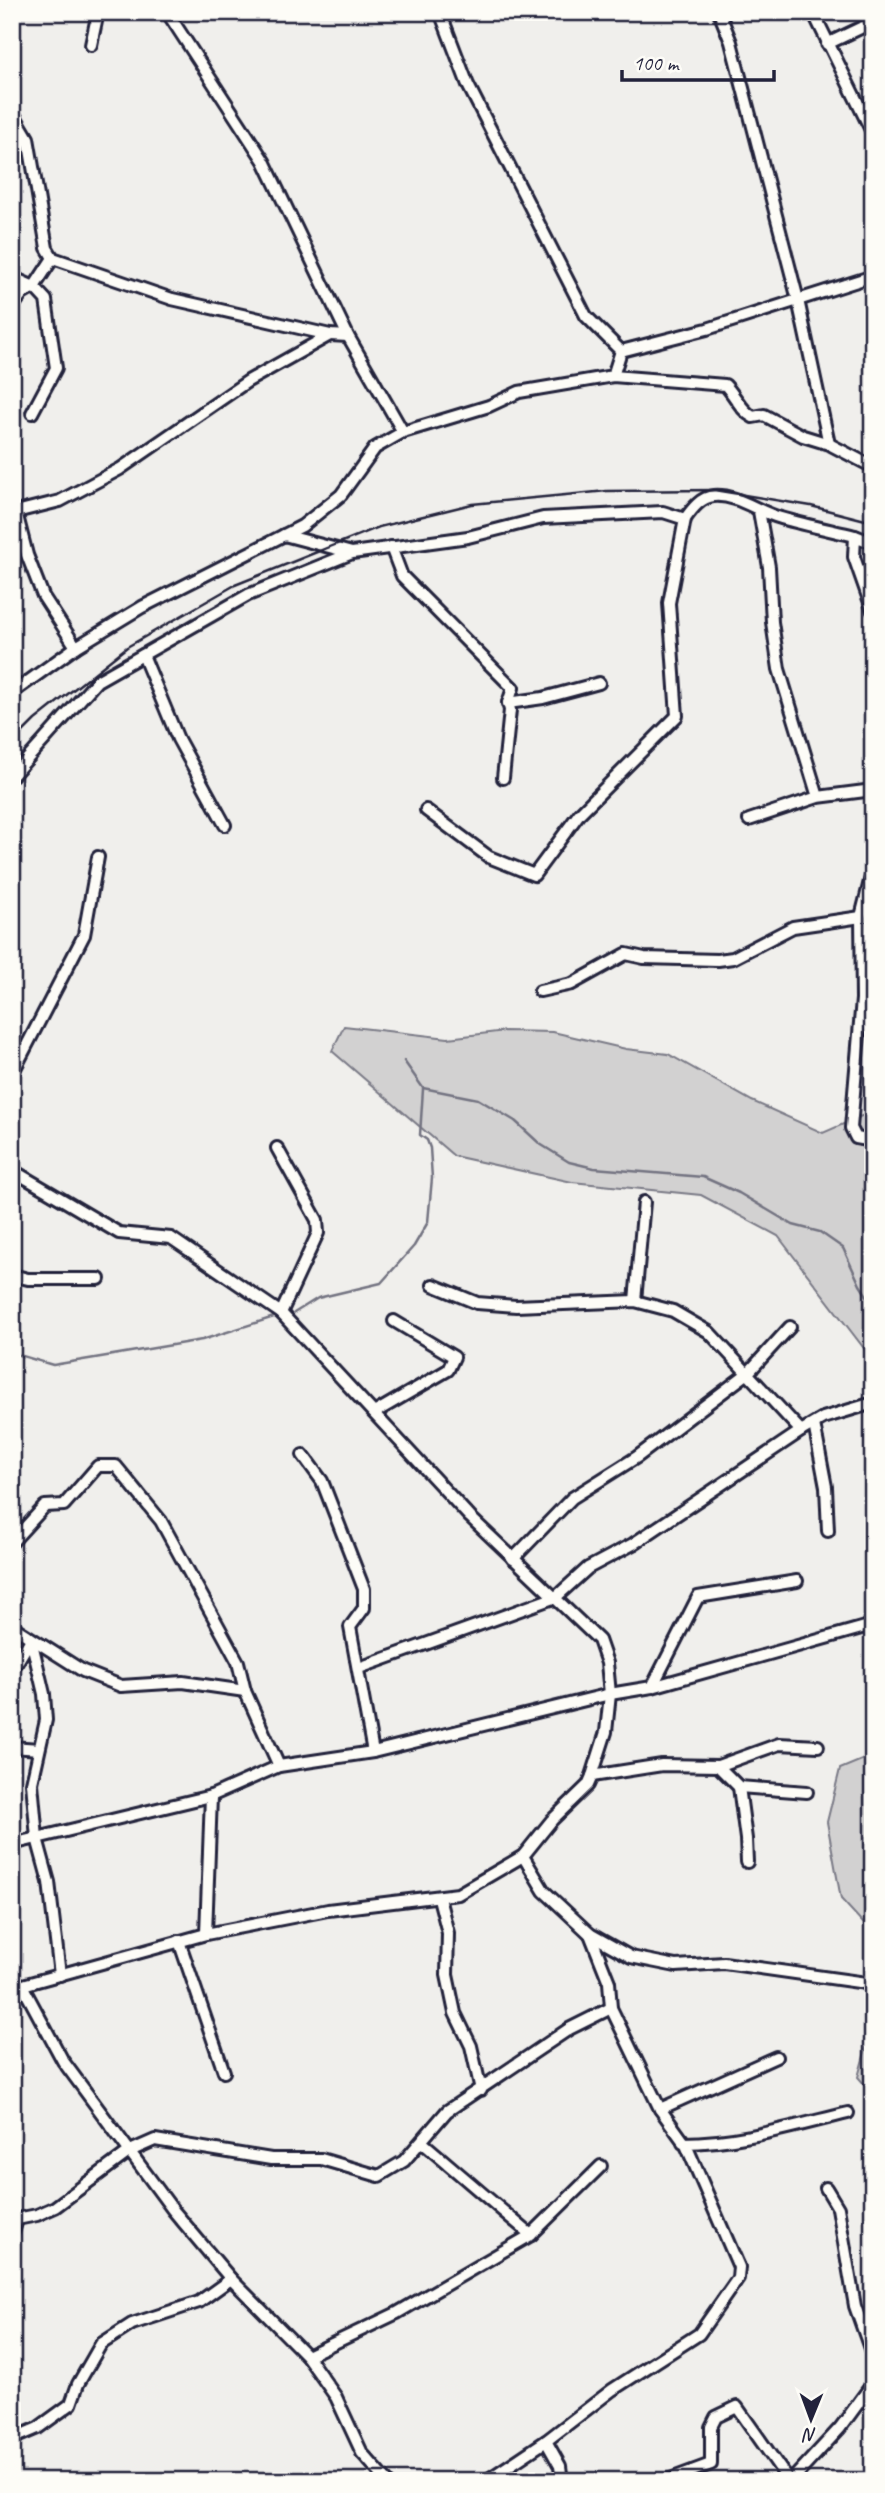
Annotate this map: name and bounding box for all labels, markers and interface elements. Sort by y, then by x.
scale bar [622,38,775,82]
text: 100 m [633,50,680,76]
north arrow [776,2384,846,2454]
text: N [801,2423,817,2447]

